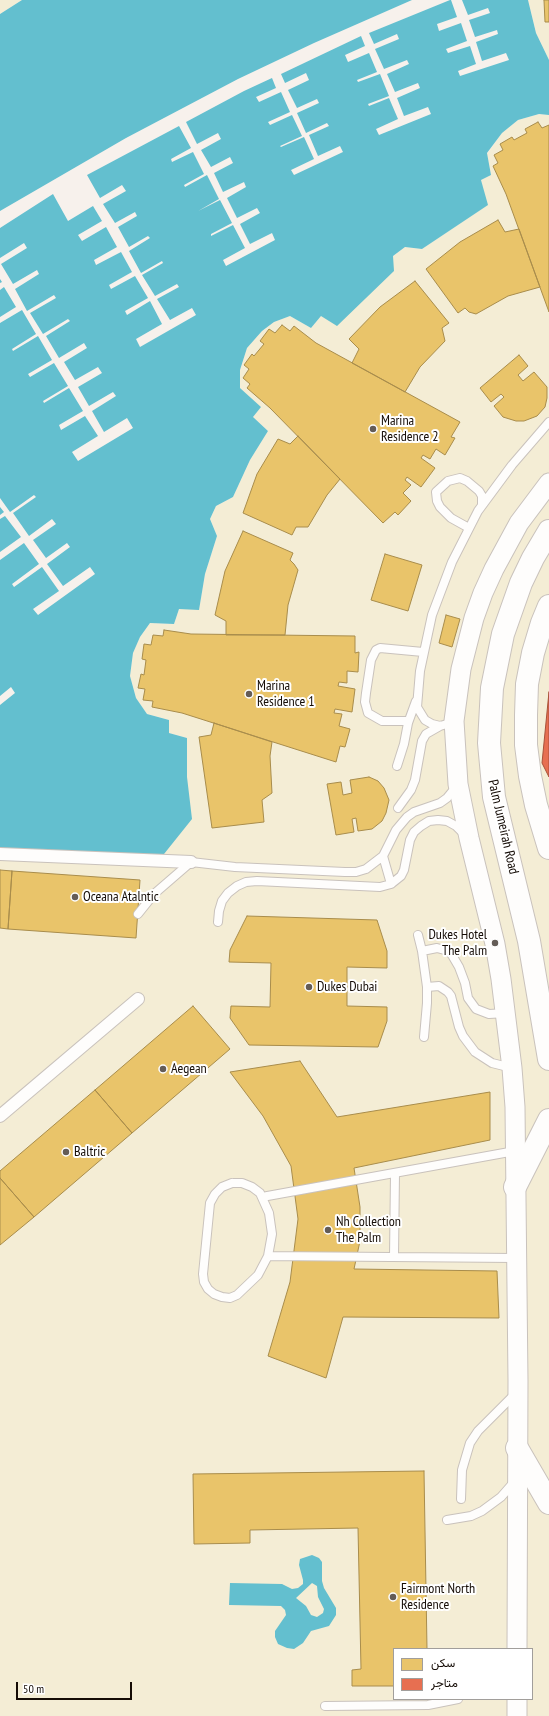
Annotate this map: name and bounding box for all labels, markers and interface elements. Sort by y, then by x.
place label: Marina Residence 2 [381,413,439,446]
marker: Marina Residence 2 [368,424,378,434]
place label: Marina Residence 1 [257,678,315,710]
marker: Marina Residence 1 [244,689,254,699]
street label: Palm Jumeirah Road [484,778,522,876]
place label: Oceana Atalntic [83,889,159,905]
marker: Oceana Atalntic [70,892,80,902]
place label: Dukes Hotel The Palm [428,927,487,960]
marker: Dukes Hotel The Palm [490,938,500,948]
place label: Dukes Dubai [317,979,377,995]
marker: Dukes Dubai [304,982,314,992]
place label: Aegean [171,1061,207,1077]
marker: Aegean [158,1064,168,1074]
place label: Baltric [74,1144,105,1160]
marker: Baltric [61,1147,71,1157]
place label: Nh Collection The Palm [336,1214,401,1246]
marker: Nh Collection The Palm [323,1225,333,1235]
place label: Fairmont North Residence [401,1581,475,1614]
marker: Fairmont North Residence [388,1592,398,1602]
legend [393,1648,533,1700]
text: سكن [431,1655,455,1670]
scale bar [18,1674,134,1700]
text: متاجر [431,1675,458,1690]
text: 50 m [23,1681,44,1696]

